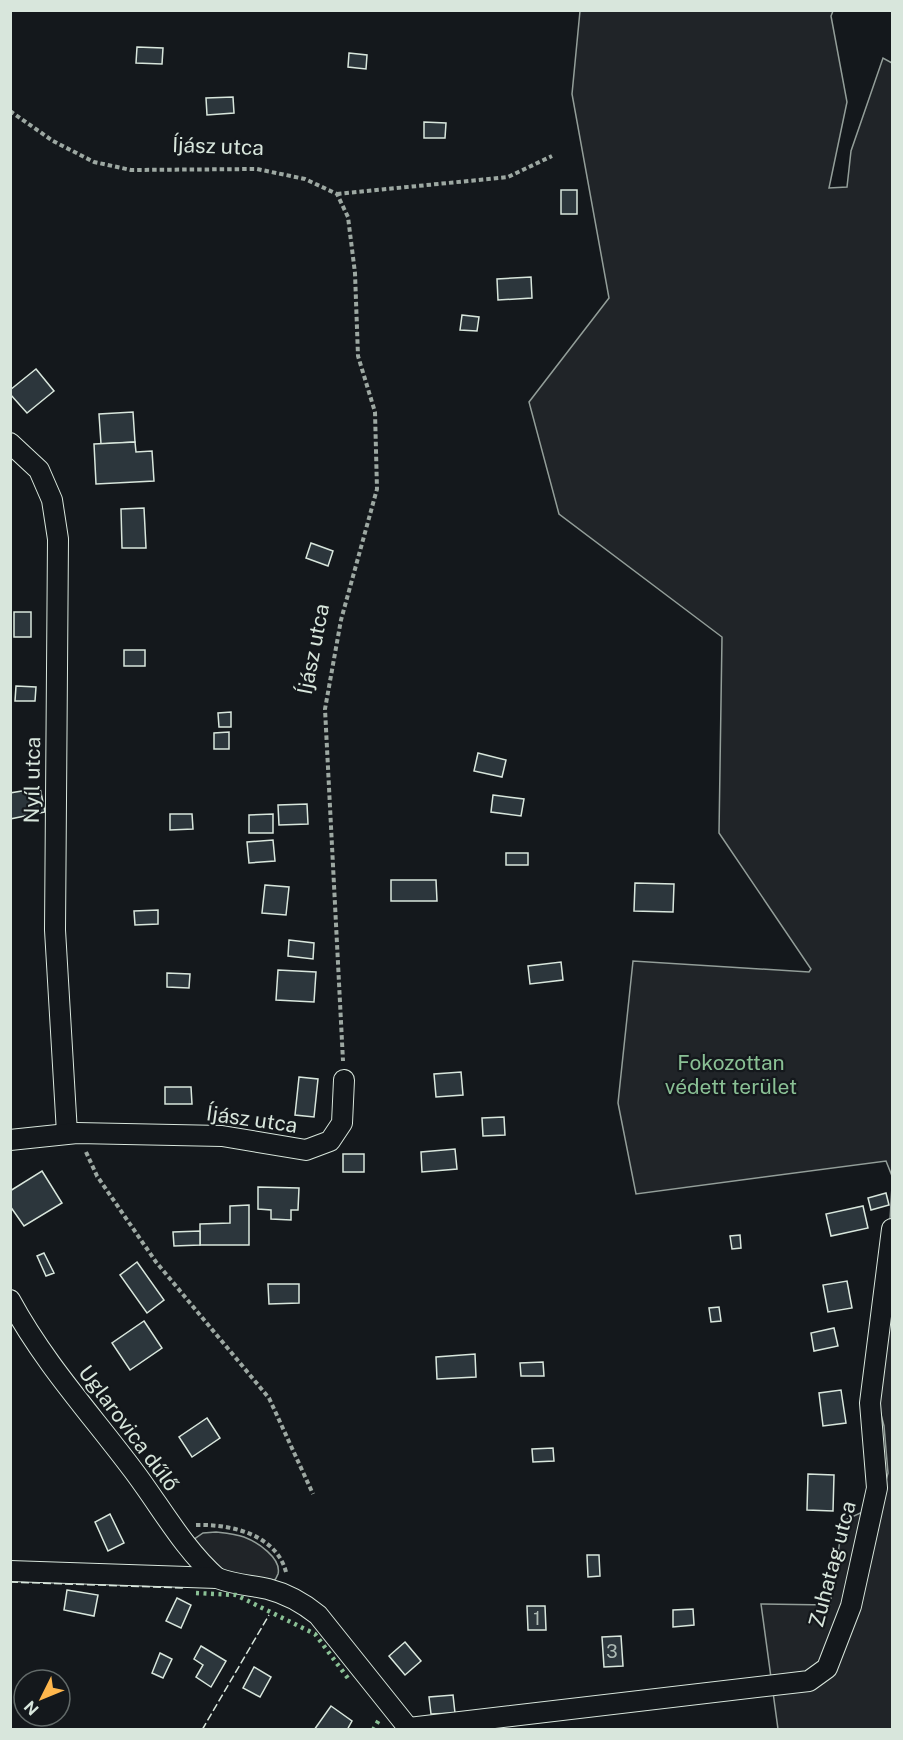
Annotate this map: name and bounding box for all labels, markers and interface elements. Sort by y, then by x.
street label: Íjász utca [172,132,264,160]
street label: Íjász utca [292,602,334,696]
street label: Nyíl utca [19,736,45,824]
park label: Fokozottan védett terület [665,1050,797,1099]
street label: Íjász utca [205,1100,299,1138]
street label: Uglarovica dűlő [74,1360,184,1496]
street label: Zuhatag utca [803,1498,861,1630]
house number: 1 [533,1608,541,1629]
house number: 3 [606,1641,618,1662]
north arrow [12,1668,72,1728]
text: N [20,1697,43,1719]

